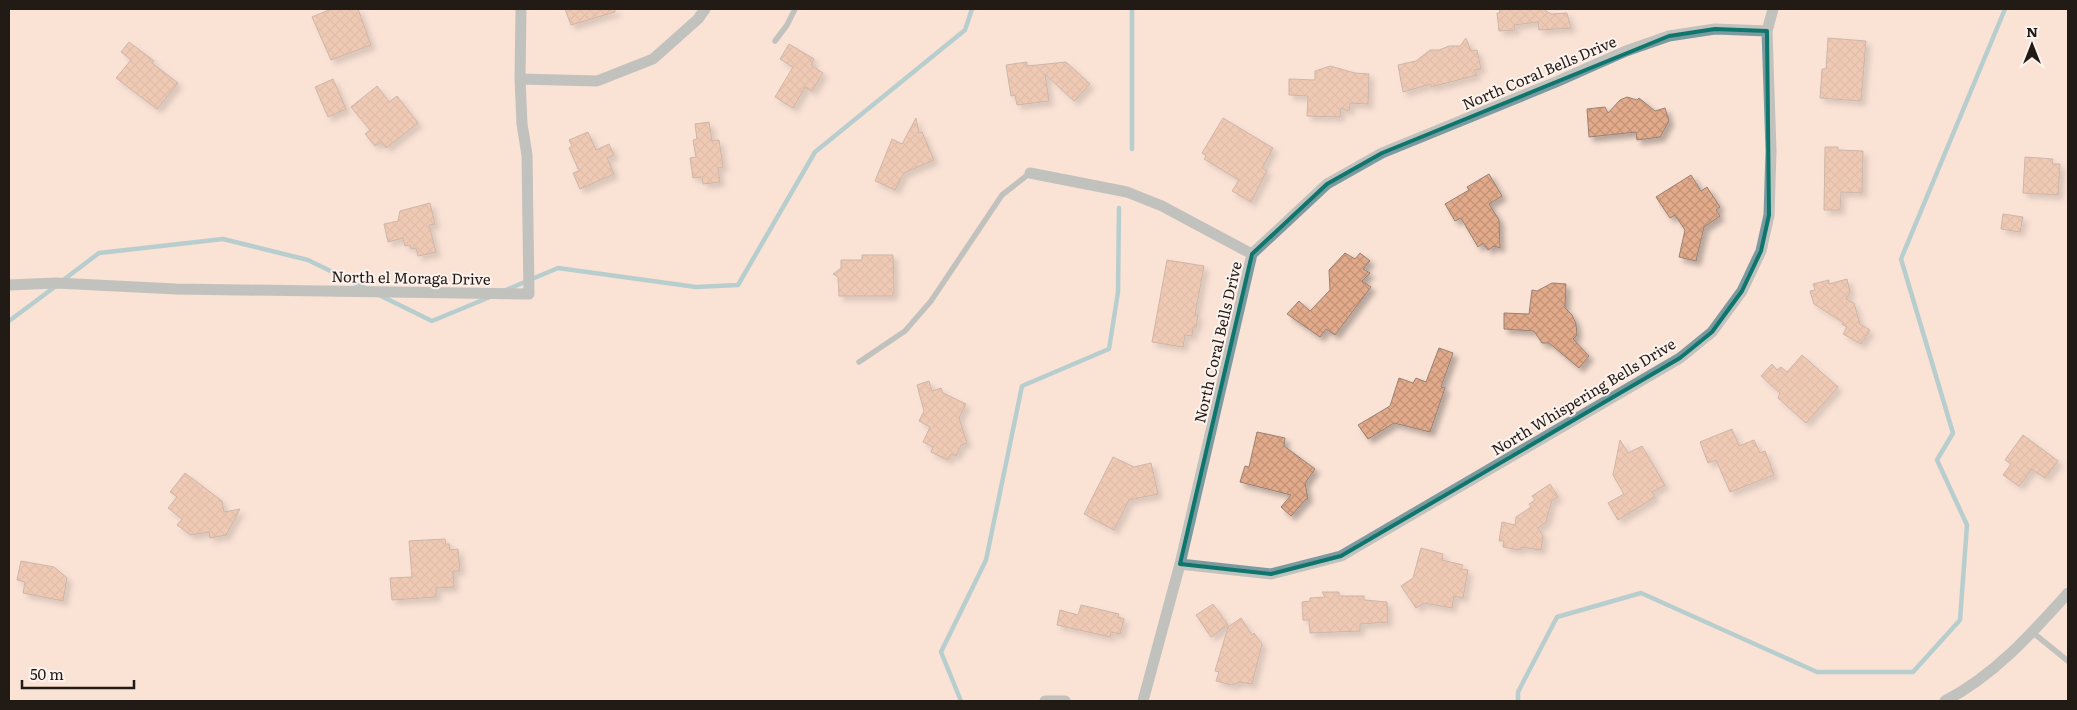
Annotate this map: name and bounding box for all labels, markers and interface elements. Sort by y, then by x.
north arrow [2007,20,2057,70]
text: N [2026,21,2038,41]
street label: North Coral Bells Drive [1458,29,1620,115]
street label: North Coral Bells Drive [1187,259,1247,425]
street label: North el Moraga Drive [331,264,491,290]
street label: North Whispering Bells Drive [1486,332,1680,460]
scale bar [22,658,135,690]
text: 50 m [30,662,64,685]

